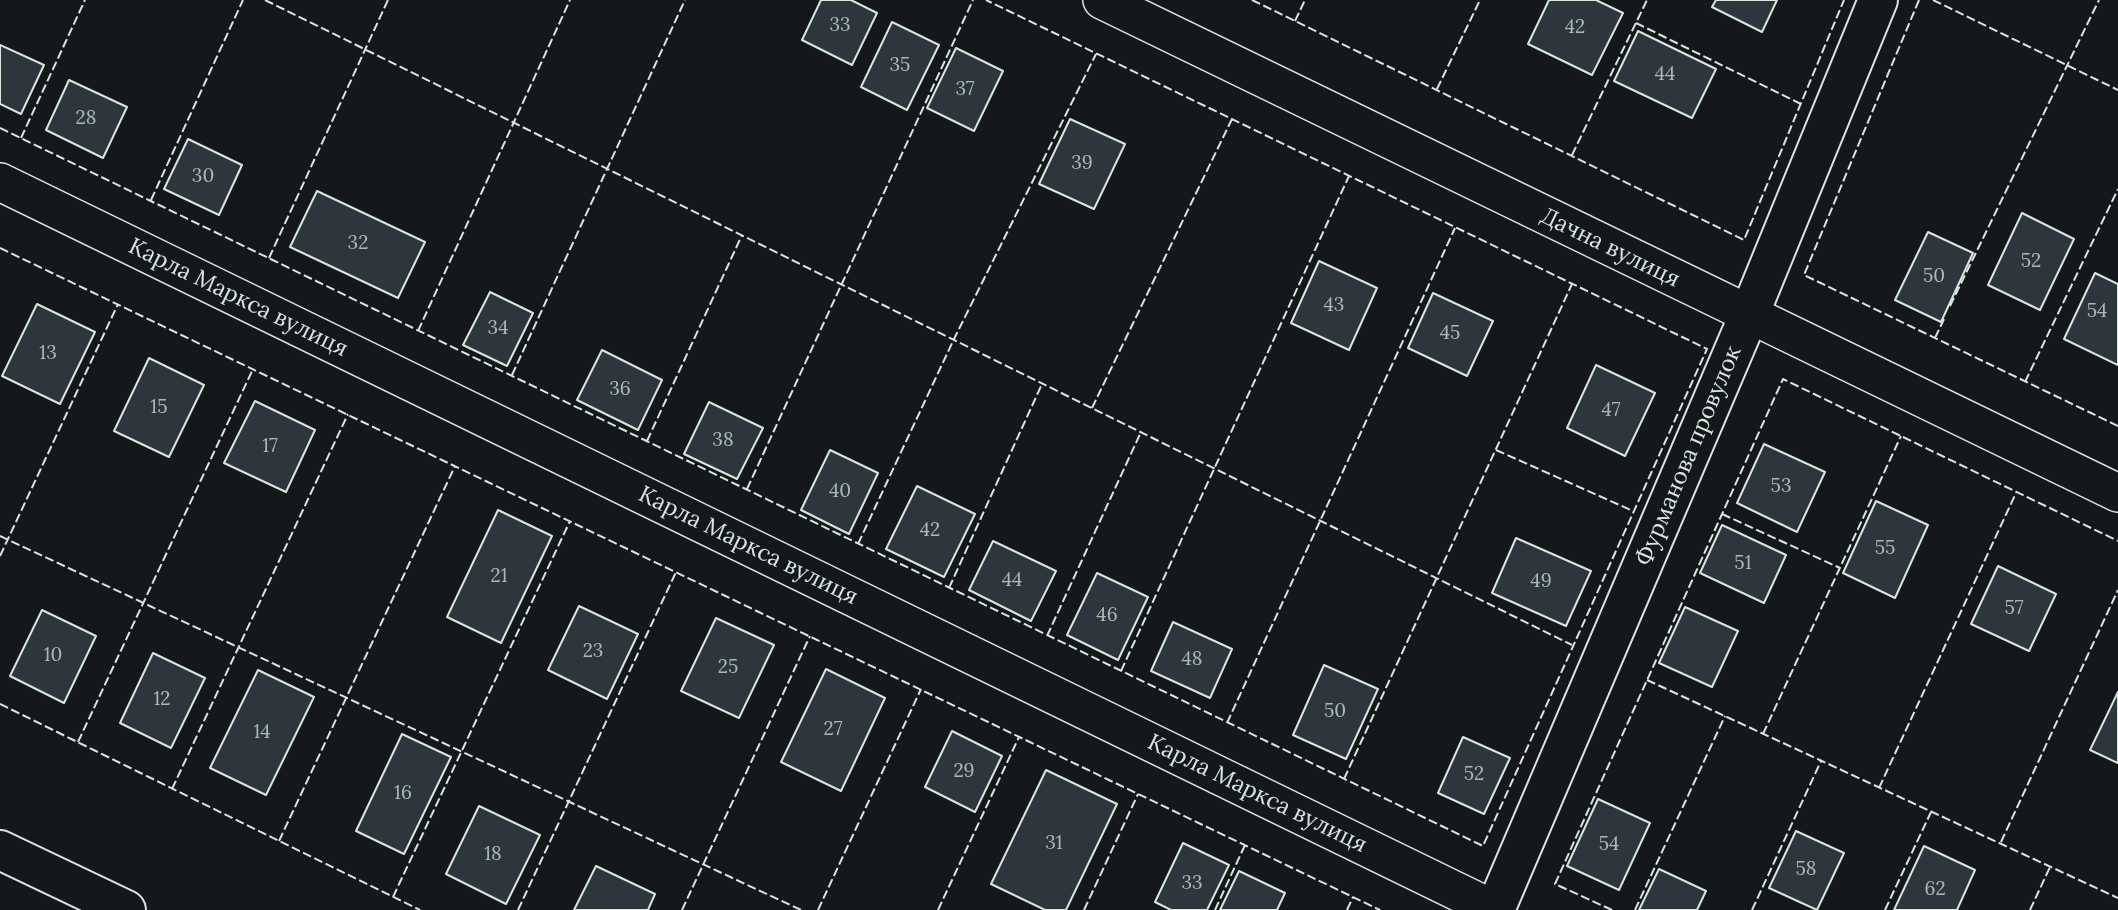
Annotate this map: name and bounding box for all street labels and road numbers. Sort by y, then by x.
street label: Дачна вулиця [1536,202,1684,294]
street label: Карла Маркса вулиця [124,233,352,363]
street label: Фурманова провулок [1630,342,1748,570]
street label: Карла Маркса вулиця [634,481,862,611]
street label: Карла Маркса вулиця [1143,729,1371,859]

